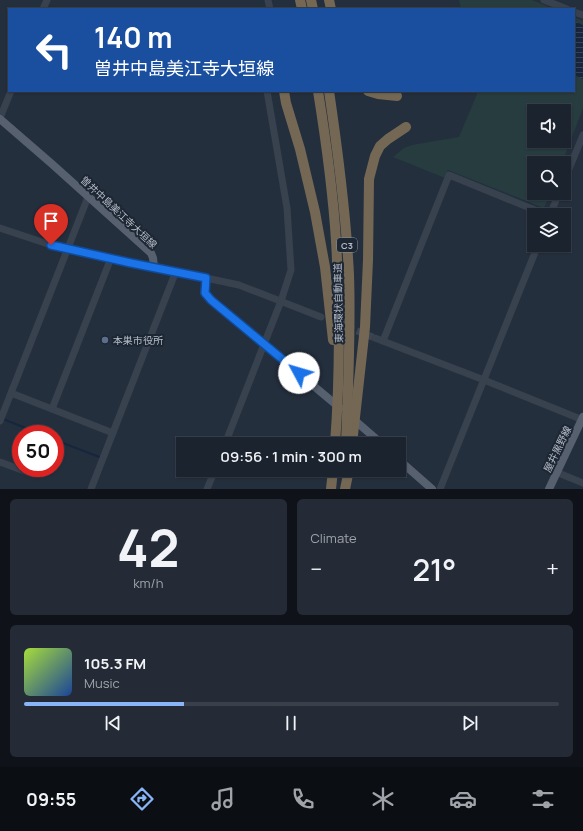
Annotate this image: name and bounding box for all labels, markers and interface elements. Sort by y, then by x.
text: 140 m [94,18,173,56]
icon: left [28,24,80,76]
text: 曽井中島美江寺大垣線 [94,56,274,80]
map controls [527,104,571,252]
button: sound [527,104,571,148]
button: search [527,156,571,200]
street label: 曽井中島美江寺大垣線 [78,173,160,251]
pin [34,204,68,245]
button: layers [527,208,571,252]
icon: arrive [40,210,62,232]
road number: C3 [337,238,357,252]
street label: 東海環状自動車道 [330,263,346,343]
place label: 本巣市役所 [113,333,163,347]
marker: 本巣市役所 [100,335,110,345]
position arrow [278,352,320,394]
street label: 屋井黒野線 [540,423,574,475]
speed limit sign: 50 [12,425,64,477]
text: 09:56 · 1 min · 300 m [220,446,362,467]
text: 42 [117,512,180,583]
text: Climate [311,529,357,547]
text: 21° [412,549,456,590]
text: − [311,554,322,584]
text: + [546,554,559,584]
text: km/h [133,574,163,592]
text: 105.3 FM [84,653,146,674]
text: Music [84,674,120,692]
icon: previous [102,712,124,734]
icon: pause [280,712,302,734]
icon: next [459,712,481,734]
icon: directions [128,785,156,813]
icon: music [209,785,237,813]
icon: phone [289,785,317,813]
icon: climate [369,785,397,813]
icon: car [449,785,477,813]
icon: filters [529,785,557,813]
text: 09:55 [26,787,76,811]

